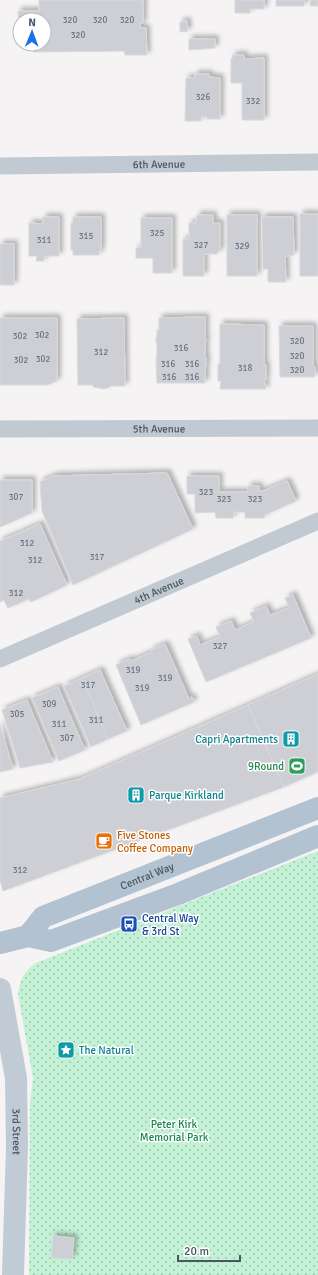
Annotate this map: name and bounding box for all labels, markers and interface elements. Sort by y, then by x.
north arrow [12,12,52,52]
house number: 320 [63,15,77,26]
house number: 320 [93,15,107,26]
house number: 320 [120,15,134,26]
text: N [28,16,36,29]
house number: 320 [71,30,85,41]
house number: 326 [196,92,210,103]
house number: 332 [246,96,260,107]
street label: 6th Avenue [133,158,185,171]
house number: 325 [150,228,164,239]
house number: 315 [79,231,93,242]
house number: 311 [37,235,51,246]
house number: 327 [194,240,208,251]
house number: 329 [235,241,249,252]
house number: 302 [35,330,49,341]
house number: 302 [13,331,27,342]
house number: 320 [290,336,304,347]
house number: 316 [174,343,188,354]
house number: 312 [94,347,108,358]
house number: 320 [290,351,304,362]
house number: 302 [36,354,50,365]
house number: 302 [14,355,28,366]
house number: 316 [161,359,175,370]
house number: 316 [185,359,199,370]
house number: 318 [238,363,252,374]
house number: 320 [290,365,304,376]
house number: 316 [162,372,176,383]
house number: 316 [185,372,199,383]
street label: 5th Avenue [133,422,185,436]
house number: 323 [199,487,213,498]
house number: 307 [9,492,23,503]
house number: 323 [217,494,231,505]
house number: 323 [248,494,262,505]
house number: 312 [20,538,34,549]
house number: 317 [90,552,104,563]
house number: 312 [28,555,42,566]
street label: 4th Avenue [132,574,186,607]
house number: 312 [9,588,23,599]
house number: 327 [213,641,227,652]
house number: 319 [126,665,140,676]
house number: 319 [158,673,172,684]
house number: 317 [81,680,95,691]
house number: 319 [135,683,149,694]
house number: 309 [42,699,56,710]
house number: 305 [10,709,24,720]
house number: 311 [89,715,103,726]
house number: 311 [52,719,66,730]
building icon: Capri Apartments [281,729,301,749]
house number: 307 [60,733,74,744]
place label: Capri Apartments [195,733,278,746]
sports icon: 9Round [287,756,307,776]
place label: 9Round [248,760,284,773]
building icon: Parque Kirkland [126,785,146,805]
place label: Parque Kirkland [149,789,224,802]
place label: Five Stones Coffee Company [117,829,194,855]
cafe icon: Five Stones Coffee Company [94,831,114,851]
street label: Central Way [118,859,177,893]
house number: 312 [13,865,27,876]
place label: Central Way & 3rd St [142,912,199,938]
bus stop icon: Central Way & 3rd St [119,914,139,934]
place icon: The Natural [56,1040,76,1060]
place label: The Natural [79,1044,134,1057]
street label: 3rd Street [9,1108,23,1155]
park label: Peter Kirk Memorial Park [140,1118,209,1144]
scale bar [178,1237,240,1263]
text: 20 m [184,1244,209,1259]

